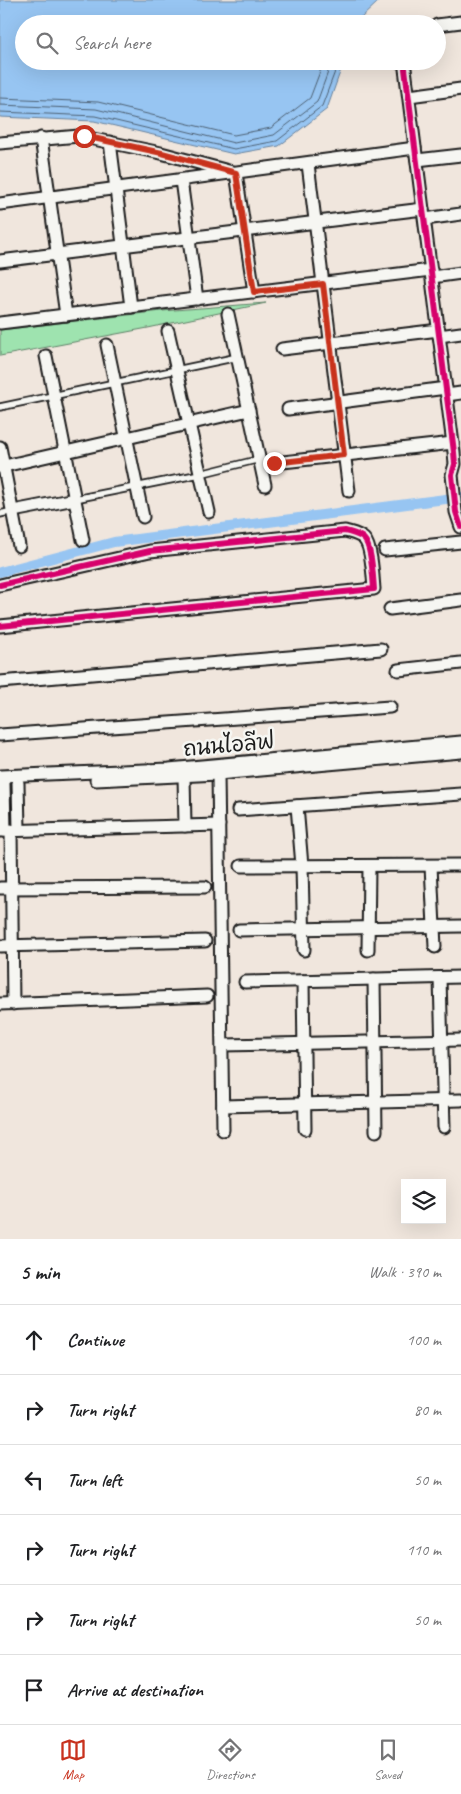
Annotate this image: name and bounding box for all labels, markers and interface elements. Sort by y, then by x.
search box [15,15,446,70]
icon: search [33,29,61,57]
text: Search here [73,31,150,55]
route start [73,125,96,148]
route end [263,452,286,475]
street label: ถนนไอลีฟ [182,728,276,762]
map controls [401,1179,446,1224]
button: layers [401,1179,446,1224]
text: 5 min [20,1259,60,1285]
text: Walk · 390 m [369,1262,441,1282]
icon: ahead [20,1326,48,1354]
text: Continue [67,1328,124,1352]
text: 100 m [407,1330,441,1350]
icon: right [20,1396,48,1424]
text: Turn right [67,1398,134,1422]
text: 80 m [414,1400,441,1420]
icon: left [20,1466,48,1494]
text: Turn left [67,1468,122,1492]
text: 50 m [414,1470,441,1490]
icon: right [20,1536,48,1564]
text: Turn right [67,1538,134,1562]
text: 110 m [407,1540,441,1560]
icon: right [20,1606,48,1634]
text: Turn right [67,1608,134,1632]
text: 50 m [414,1610,441,1630]
icon: arrive [20,1676,48,1704]
text: Arrive at destination [67,1678,203,1702]
tab: Map [59,1736,87,1783]
tab: Directions [206,1736,255,1783]
tab: Saved [374,1736,402,1783]

